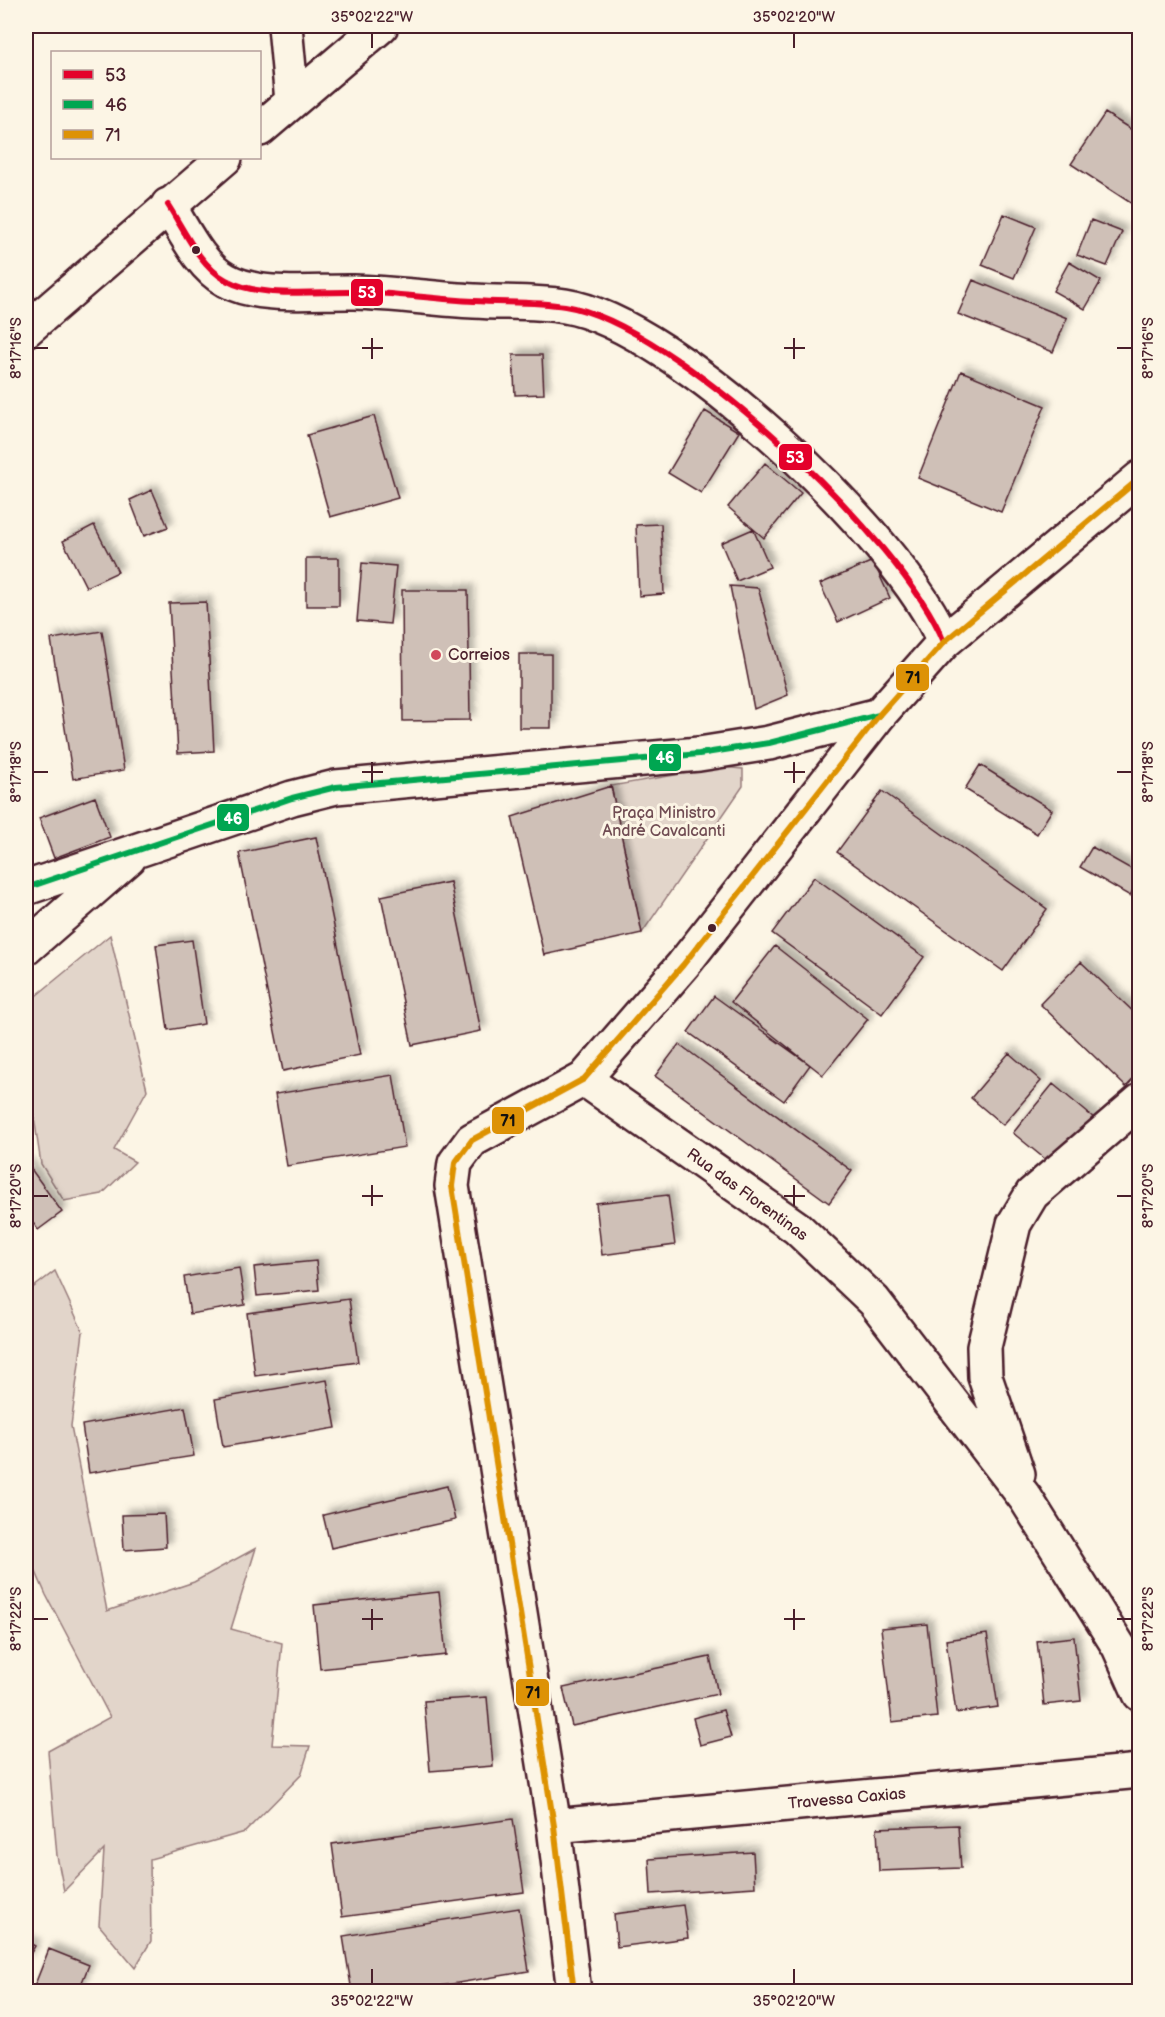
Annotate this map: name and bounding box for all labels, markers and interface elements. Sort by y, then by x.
text: 35°02'22"W [331,8,414,27]
text: 35°02'20"W [753,8,836,27]
legend [51,51,261,159]
text: 53 [105,65,126,86]
text: 46 [105,95,127,116]
text: 71 [105,125,121,146]
unlabelled marker [190,244,202,256]
line badge: 53 [350,278,384,307]
text: 53 [358,284,376,303]
text: 8°17'16"S [7,317,26,379]
text: 8°17'16"S [1139,317,1158,379]
line badge: 53 [778,443,813,471]
text: 53 [786,449,804,468]
place label: Correios [448,646,510,665]
marker: Correios [429,648,443,662]
line badge: 71 [895,663,930,692]
text: 71 [905,669,921,688]
text: 8°17'18"S [7,741,26,803]
text: 8°17'18"S [1139,741,1158,803]
line badge: 46 [648,743,682,772]
text: 46 [655,749,675,768]
line badge: 46 [216,803,250,832]
park label: Praça Ministro André Cavalcanti [602,804,726,841]
text: 46 [223,810,243,829]
unlabelled marker [706,922,718,934]
line badge: 71 [491,1106,525,1135]
text: 71 [500,1112,516,1131]
street label: Rua das Florentinas [683,1145,811,1245]
text: 8°17'20"S [7,1164,26,1228]
text: 8°17'20"S [1139,1164,1158,1228]
text: 8°17'22"S [7,1587,26,1651]
text: 8°17'22"S [1139,1587,1158,1651]
line badge: 71 [515,1678,550,1707]
text: 71 [525,1684,541,1703]
street label: Travessa Caxias [787,1784,907,1814]
text: 35°02'22"W [331,1992,414,2011]
text: 35°02'20"W [753,1992,836,2011]

